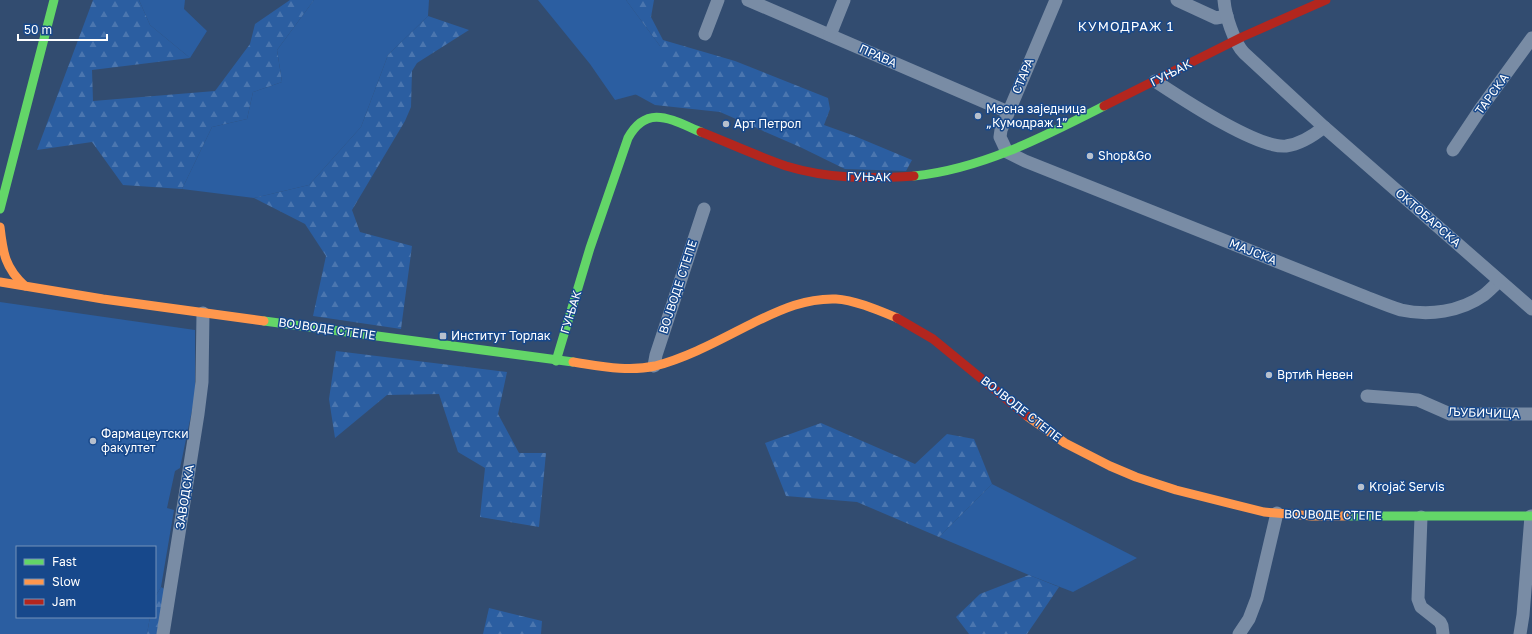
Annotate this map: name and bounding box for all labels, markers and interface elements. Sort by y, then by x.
scale bar [18,16,107,42]
district label: КУМОДРАЖ 1 [1078,18,1174,34]
text: 50 m [24,22,52,37]
street label: ПРАВА [857,41,899,70]
street label: ГУЊАК [1148,55,1195,89]
street label: СТАРА [1008,56,1037,96]
street label: ТАРСКА [1472,70,1512,117]
place label: Месна заједница „Кумодраж 1” [986,101,1086,130]
marker: Месна заједница „Кумодраж 1” [973,111,983,121]
place label: Арт Петрол [734,116,801,131]
marker: Арт Петрол [721,119,731,129]
place label: Shop&Go [1098,148,1151,163]
marker: Shop&Go [1085,151,1095,161]
street label: ГУЊАК [847,169,892,184]
street label: ОКТОБАРСКА [1393,185,1464,250]
street label: МАЈСКА [1227,235,1279,268]
street label: ВОЈВОДЕ СТЕПЕ [655,238,700,336]
street label: ГУЊАК [557,288,584,335]
street label: ВОЈВОДЕ СТЕПЕ [278,314,377,343]
place label: Институт Торлак [451,328,551,343]
marker: Институт Торлак [438,331,448,341]
place label: Вртић Невен [1277,367,1353,382]
marker: Вртић Невен [1264,370,1274,380]
street label: ВОЈВОДЕ СТЕПЕ [978,373,1065,445]
street label: ЉУБИЧИЦА [1448,404,1520,421]
place label: Фармацеутски факултет [101,426,189,455]
marker: Фармацеутски факултет [88,436,98,446]
street label: ЗАВОДСКА [172,463,197,530]
place label: Krojač Servis [1369,479,1445,494]
marker: Krojač Servis [1356,482,1366,492]
street label: ВОЈВОДЕ СТЕПЕ [1284,506,1382,523]
legend [16,546,156,618]
text: Fast [52,554,77,569]
text: Slow [52,574,80,589]
text: Jam [52,594,76,609]

